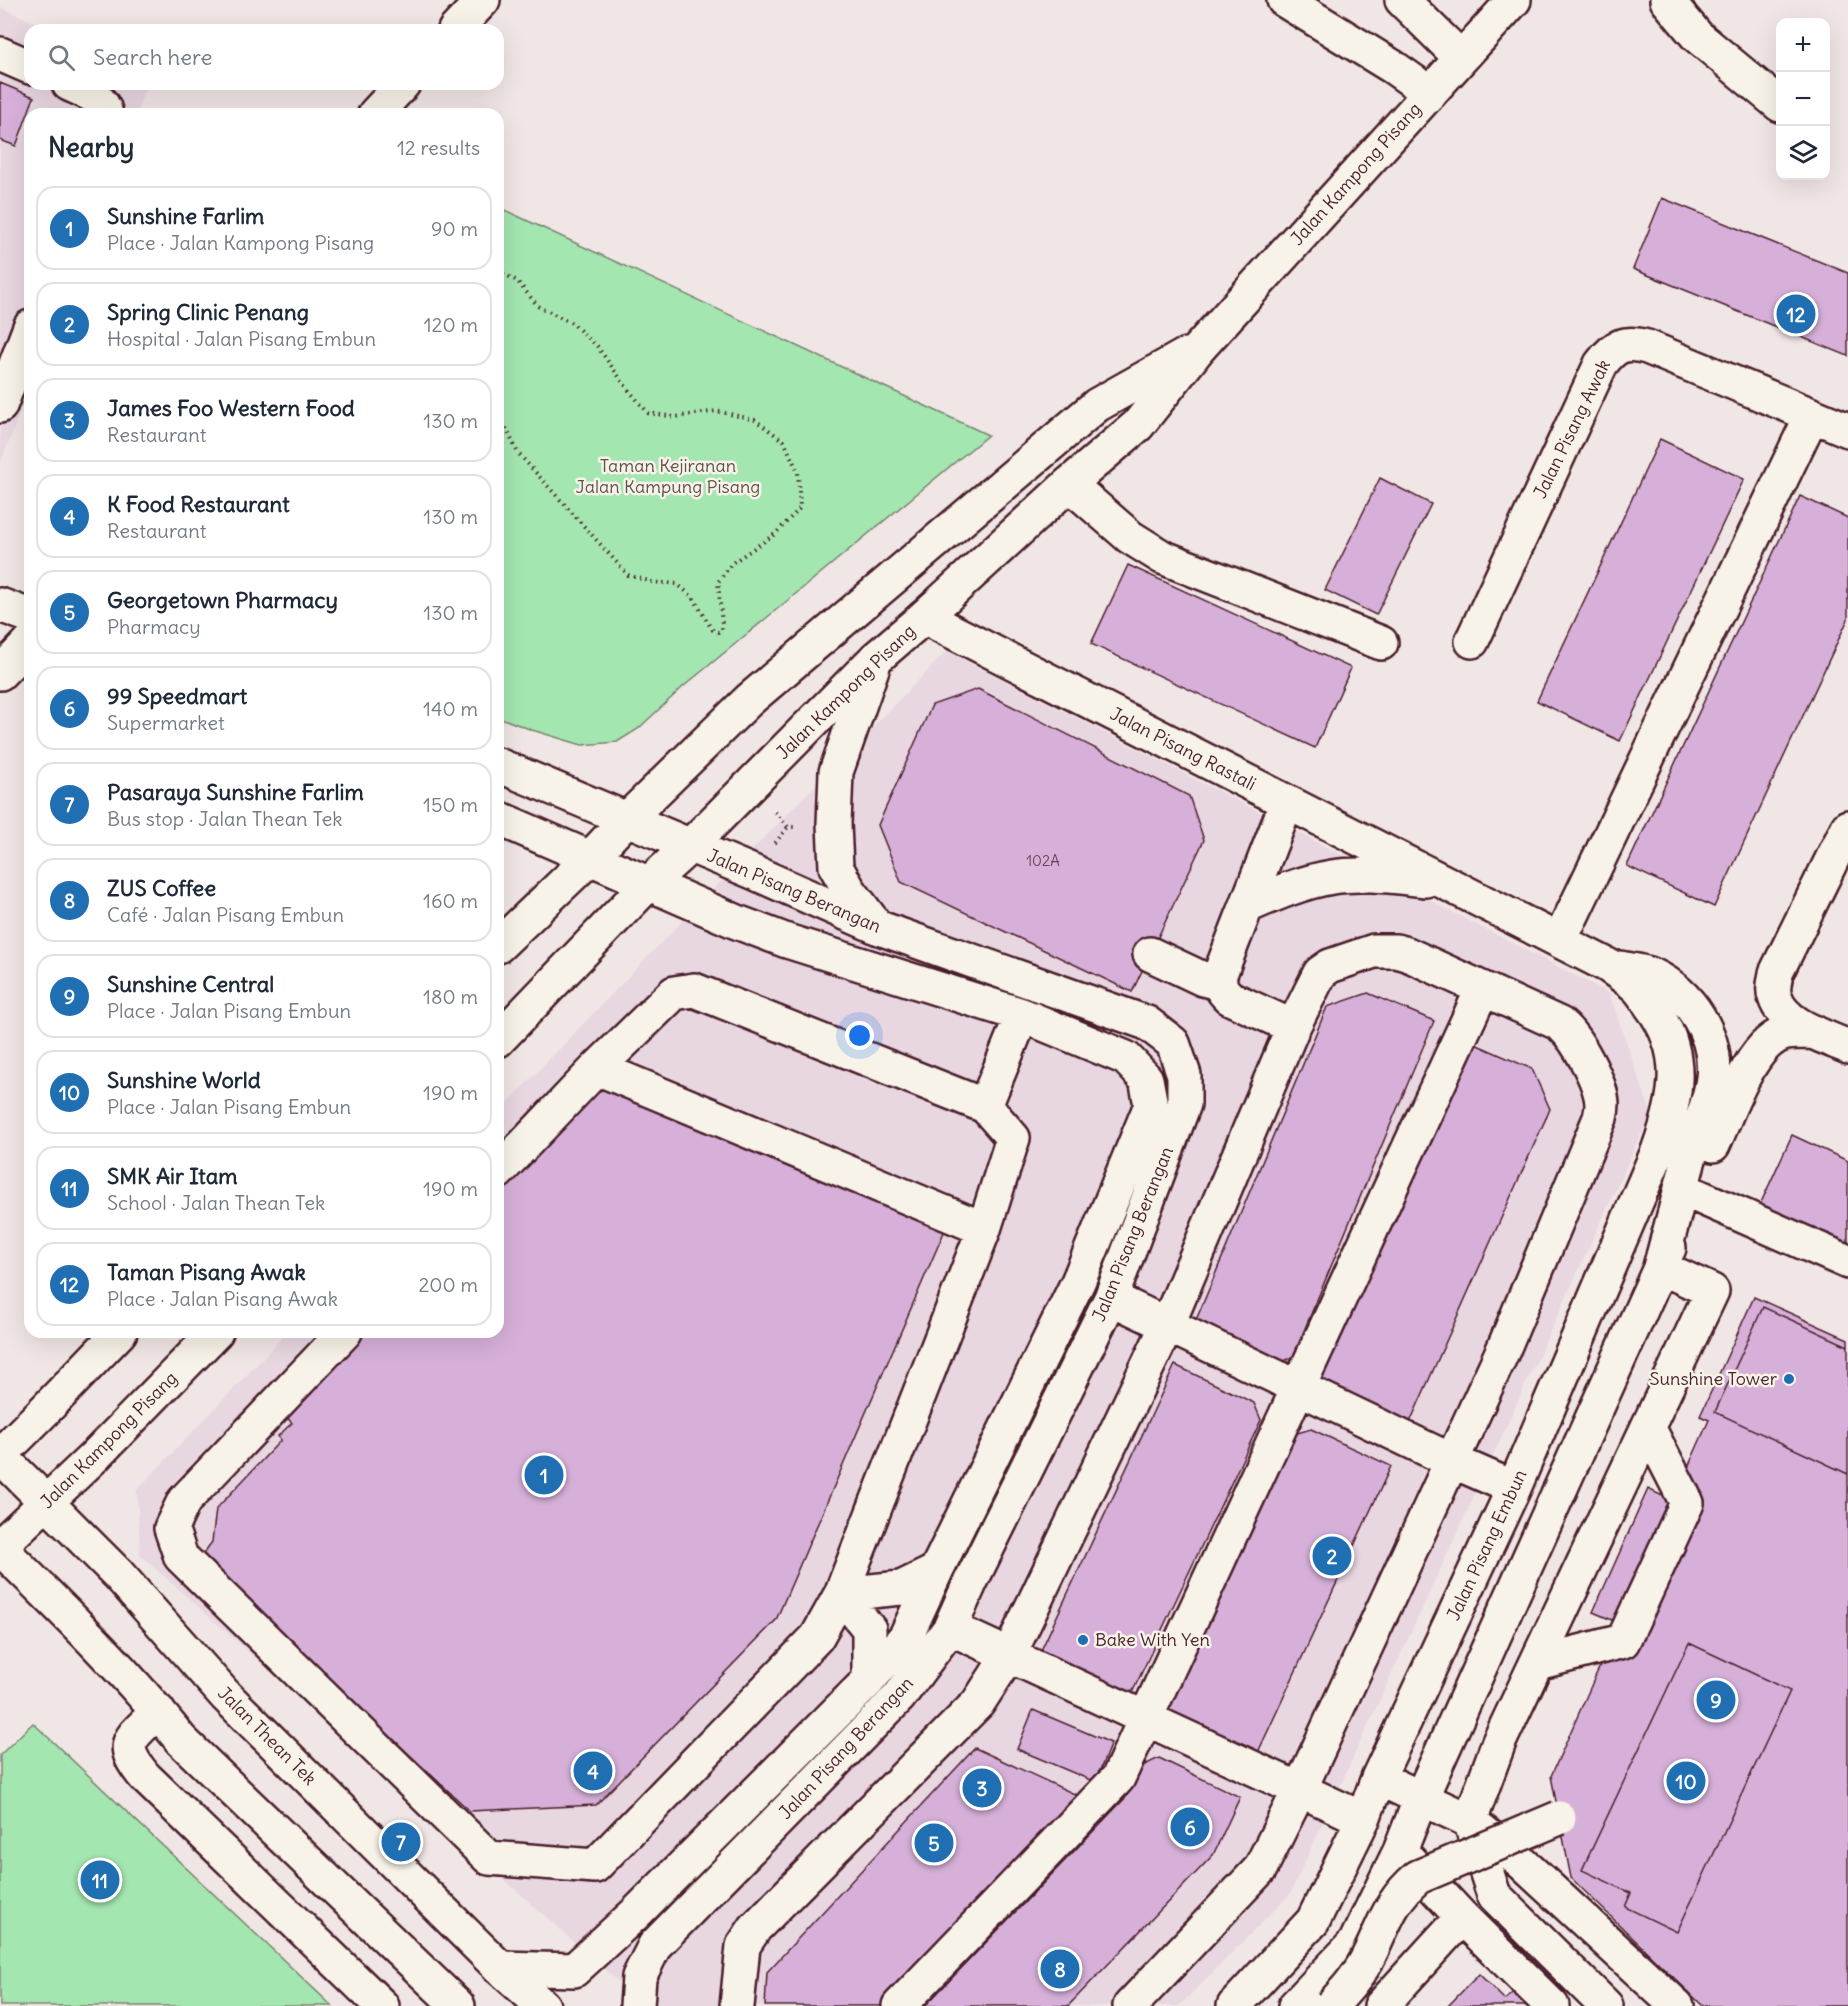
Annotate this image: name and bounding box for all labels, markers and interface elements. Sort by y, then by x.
map controls [1776,18,1830,180]
button: + [1776,18,1830,72]
search box [24,24,504,90]
icon: search [45,41,78,74]
text: Search here [93,43,212,71]
button: − [1776,72,1830,126]
street label: Jalan Kampong Pisang [1285,97,1426,250]
button: layers [1776,126,1830,180]
text: Nearby [48,131,134,164]
text: 12 results [397,135,480,160]
text: Sunshine Farlim [107,202,264,230]
text: 1 [66,216,73,241]
text: 90 m [431,216,478,241]
text: Place · Jalan Kampong Pisang [107,230,374,255]
pin: 12 [1776,292,1816,336]
text: Spring Clinic Penang [107,298,309,326]
text: 2 [64,312,75,337]
text: 120 m [424,312,478,337]
text: Hospital · Jalan Pisang Embun [107,326,376,351]
street label: Jalan Pisang Awak [1528,356,1615,502]
text: James Foo Western Food [107,394,355,422]
text: 3 [64,408,75,433]
text: 130 m [423,408,478,433]
text: Restaurant [107,422,206,447]
park label: Taman Kejiranan Jalan Kampung Pisang [576,454,760,498]
text: K Food Restaurant [107,490,290,518]
text: 4 [64,504,75,529]
text: 130 m [423,504,478,529]
text: Restaurant [107,518,206,543]
text: Georgetown Pharmacy [107,586,338,614]
text: 5 [64,600,75,625]
text: 130 m [423,600,478,625]
text: Pharmacy [107,614,201,639]
street label: Jalan Kampong Pisang [771,619,920,764]
text: 99 Speedmart [107,682,247,710]
text: 6 [64,696,75,721]
text: 140 m [423,696,478,721]
street label: Jalan Pisang Rastali [1106,702,1260,795]
text: Supermarket [107,710,225,735]
text: Pasaraya Sunshine Farlim [107,778,364,806]
text: 7 [65,792,74,817]
text: 150 m [423,792,478,817]
text: Bus stop · Jalan Thean Tek [107,806,342,831]
street label: Jalan Pisang Berangan [704,844,885,938]
house number: 102A [1026,851,1060,870]
text: ZUS Coffee [107,874,216,902]
text: 8 [64,888,75,913]
text: 160 m [423,888,478,913]
text: Café · Jalan Pisang Embun [107,902,344,927]
text: Sunshine Central [107,970,274,998]
text: 9 [64,984,75,1009]
text: 180 m [423,984,478,1009]
text: Place · Jalan Pisang Embun [107,998,351,1023]
your location [845,1021,874,1050]
text: Sunshine World [107,1066,261,1094]
text: 10 [59,1080,80,1105]
text: 190 m [423,1080,478,1105]
text: Place · Jalan Pisang Embun [107,1094,351,1119]
street label: Jalan Pisang Berangan [1087,1143,1178,1325]
text: SMK Air Itam [107,1162,238,1190]
text: 11 [62,1176,77,1201]
text: 190 m [423,1176,478,1201]
text: School · Jalan Thean Tek [107,1190,325,1215]
text: Taman Pisang Awak [107,1258,306,1286]
text: 12 [60,1272,79,1297]
text: 200 m [418,1272,478,1297]
text: Place · Jalan Pisang Awak [107,1286,338,1311]
street label: Jalan Kampong Pisang [35,1366,182,1513]
place label: Sunshine Tower [1649,1367,1778,1390]
marker: Sunshine Tower [1782,1372,1796,1386]
pin: 1 [524,1452,564,1498]
street label: Jalan Pisang Embun [1442,1466,1532,1624]
pin: 2 [1312,1534,1352,1578]
place label: Bake With Yen [1095,1628,1210,1651]
marker: Bake With Yen [1076,1633,1090,1647]
street label: Jalan Pisang Berangan [774,1672,918,1824]
pin: 9 [1696,1678,1736,1722]
street label: Jalan Thean Tek [213,1682,321,1790]
pin: 4 [574,1748,612,1794]
pin: 10 [1666,1758,1706,1804]
pin: 3 [962,1766,1002,1810]
pin: 6 [1170,1804,1210,1850]
pin: 7 [382,1820,420,1864]
pin: 5 [914,1820,954,1866]
pin: 11 [80,1858,120,1902]
pin: 8 [1040,1946,1080,1992]

